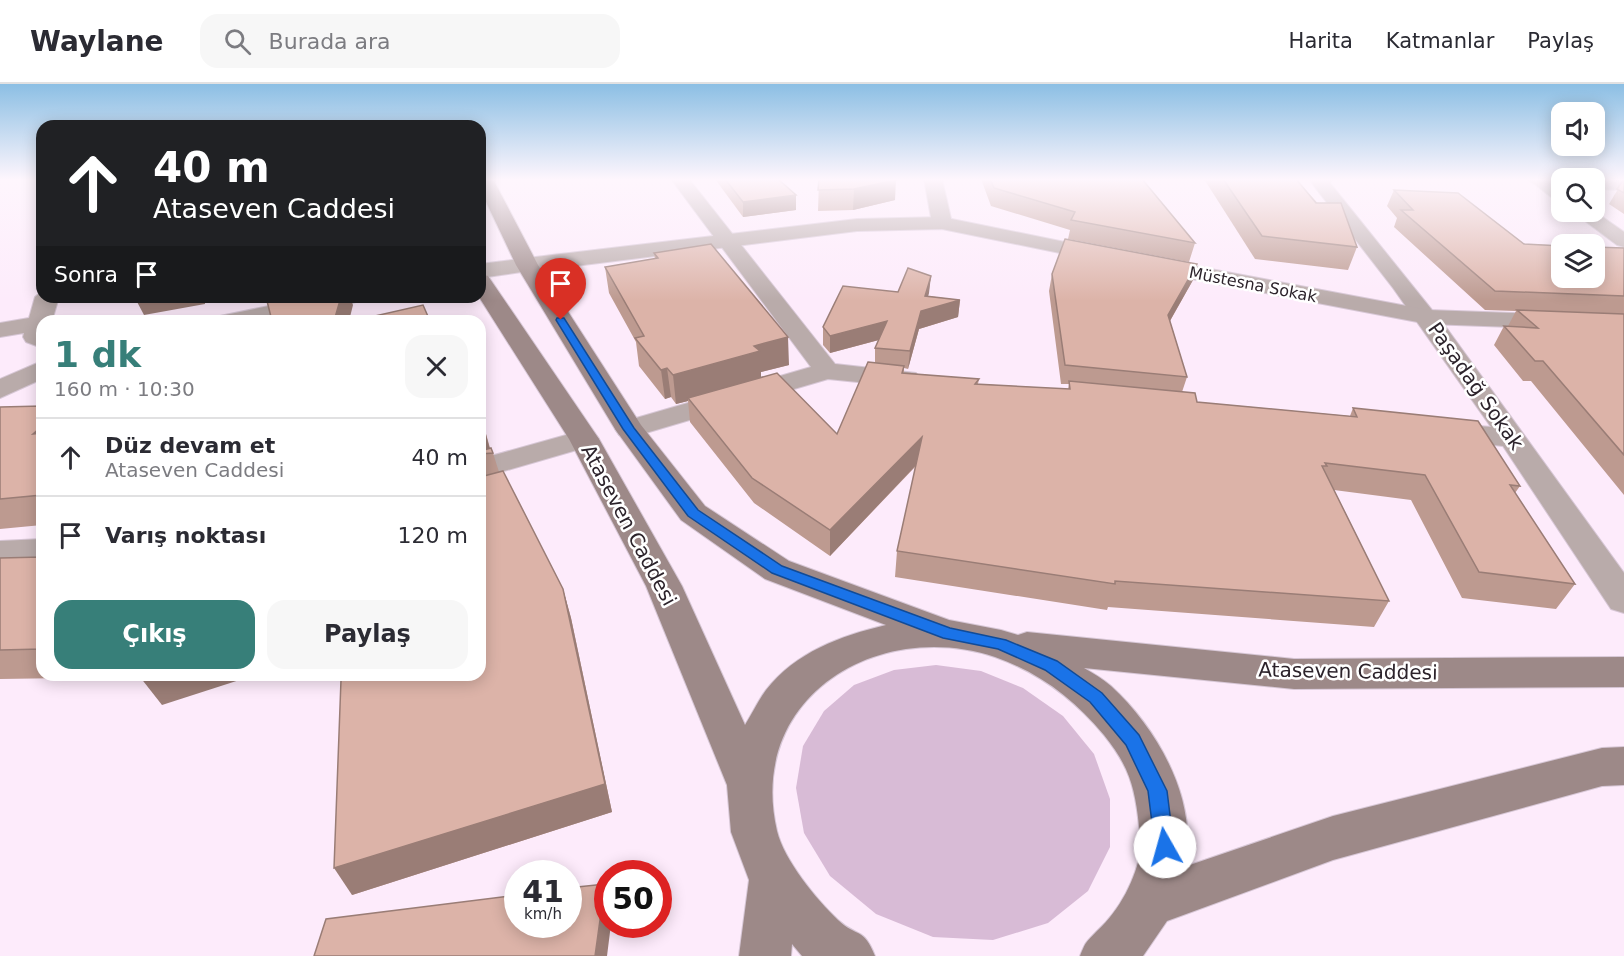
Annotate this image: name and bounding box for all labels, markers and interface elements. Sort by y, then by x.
search box [200,14,620,68]
text: Waylane [30,25,164,58]
icon: search [221,25,254,58]
text: Burada ara [269,29,391,54]
text: Harita [1289,29,1353,53]
text: Katmanlar [1386,29,1494,53]
text: Paylaş [1527,29,1594,53]
map controls [1551,102,1605,288]
button: sound [1551,102,1605,156]
text: 40 m [153,143,270,192]
icon: ahead [54,144,132,222]
button: search [1551,168,1605,222]
text: Ataseven Caddesi [153,193,395,224]
button: layers [1551,234,1605,288]
icon: arrive [130,258,163,291]
pin [535,258,586,320]
text: Sonra [54,262,118,287]
street label: Müstesna Sokak [1187,263,1319,306]
icon: arrive [544,267,577,300]
street label: Paşadağ Sokak [1423,318,1529,455]
text: 1 dk [54,334,141,375]
button: close [405,335,468,398]
text: 160 m · 10:30 [54,377,195,401]
text: Düz devam et [105,433,275,458]
street label: Ataseven Caddesi [576,440,682,610]
icon: ahead [54,441,87,474]
text: 40 m [412,445,468,470]
text: Ataseven Caddesi [105,458,284,482]
icon: arrive [54,519,87,552]
text: Varış noktası [105,523,266,548]
text: 120 m [398,523,468,548]
button: Çıkış [54,600,255,669]
button: Paylaş [267,600,468,669]
street label: Ataseven Caddesi [1258,657,1438,685]
position arrow [1133,815,1197,879]
speed limit sign: 50 [594,860,672,938]
text: 41 [522,874,564,909]
text: km/h [524,905,562,923]

